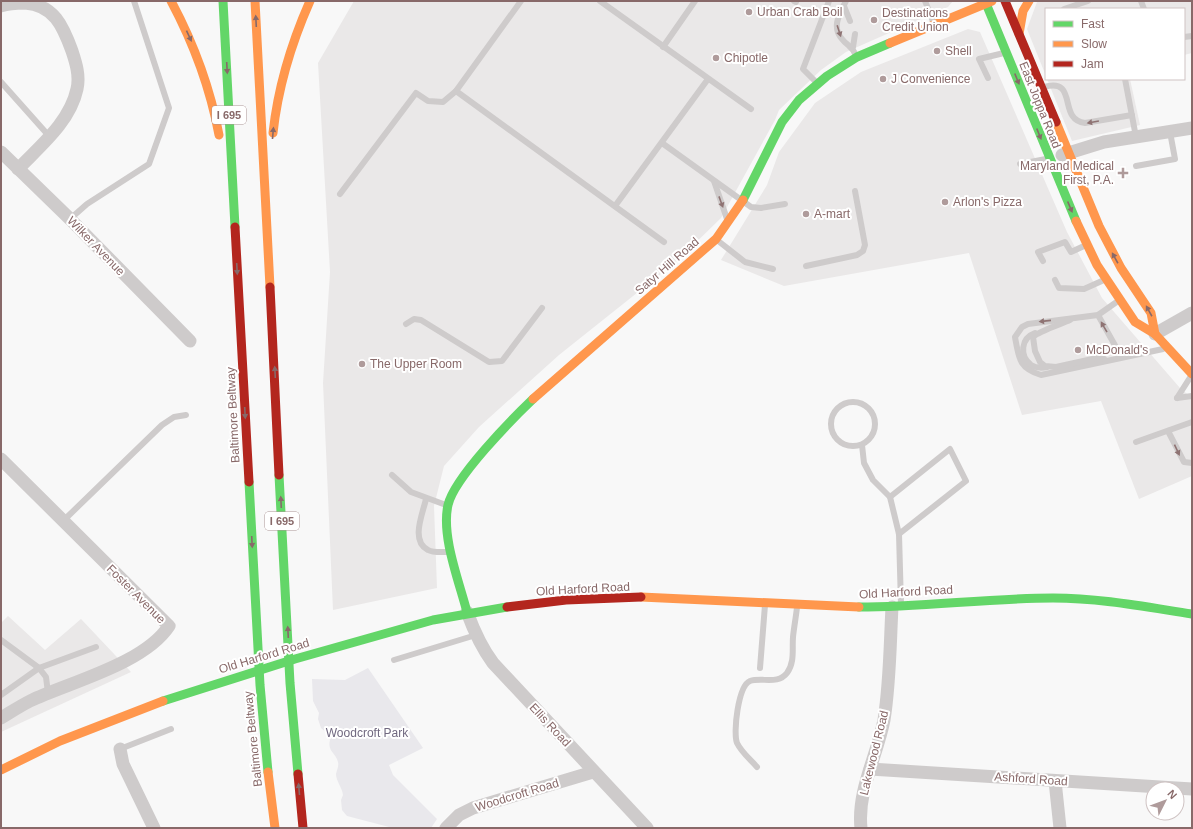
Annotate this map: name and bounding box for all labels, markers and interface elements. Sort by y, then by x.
place label: Urban Crab Boil [757,5,842,19]
place label: Destinations Credit Union [882,6,949,34]
marker: Urban Crab Boil [744,7,754,17]
legend [1045,8,1185,80]
one-way arrow [253,15,260,27]
marker: Destinations Credit Union [869,15,879,25]
text: Fast [1081,17,1105,31]
one-way arrow [836,26,842,38]
one-way arrow [185,30,192,41]
text: Slow [1081,37,1107,51]
place label: Shell [945,44,972,58]
marker: Shell [932,46,942,56]
place label: Chipotle [724,51,768,65]
marker: Chipotle [711,53,721,63]
text: Jam [1081,57,1104,71]
street label: East Joppa Road [1016,60,1064,150]
one-way arrow [223,62,230,74]
place label: J Convenience [891,72,971,86]
one-way arrow [1014,73,1020,85]
marker: J Convenience [878,74,888,84]
road number: I 695 [212,106,246,124]
one-way arrow [1087,119,1099,125]
one-way arrow [270,127,277,139]
one-way arrow [1037,128,1043,140]
place label: Maryland Medical First, P.A. [1020,159,1114,187]
marker: Maryland Medical First, P.A. [1117,167,1129,179]
place label: Arlon's Pizza [953,195,1022,209]
one-way arrow [718,196,724,208]
marker: Arlon's Pizza [940,197,950,207]
one-way arrow [1067,202,1073,213]
place label: A-mart [814,207,851,221]
marker: A-mart [801,209,811,219]
street label: Wilker Avenue [64,214,128,279]
street label: Satyr Hill Road [632,234,702,298]
one-way arrow [1112,252,1119,264]
one-way arrow [234,263,241,275]
one-way arrow [1146,305,1152,317]
one-way arrow [1039,318,1051,324]
one-way arrow [1101,321,1108,333]
place label: McDonald's [1086,343,1148,357]
marker: McDonald's [1073,345,1083,355]
place label: The Upper Room [370,357,462,371]
marker: The Upper Room [357,359,367,369]
one-way arrow [271,366,278,378]
street label: Baltimore Beltway [223,367,243,463]
one-way arrow [242,407,248,420]
one-way arrow [1174,445,1180,456]
one-way arrow [278,496,285,508]
road number: I 695 [265,512,299,530]
one-way arrow [249,536,255,549]
street label: Foster Avenue [104,562,168,626]
street label: Old Harford Road [536,580,630,598]
street label: Old Harford Road [859,583,953,601]
one-way arrow [284,626,291,638]
street label: Old Harford Road [217,636,311,676]
street label: Baltimore Beltway [241,691,265,787]
street label: Ellis Road [526,700,574,750]
street label: Lakewood Road [857,709,891,797]
park label: Woodcroft Park [326,726,409,740]
street label: Ashford Road [994,769,1068,789]
street label: Woodcroft Road [474,776,560,814]
north arrow [1145,781,1185,821]
one-way arrow [296,783,302,795]
text: N [1165,787,1180,801]

